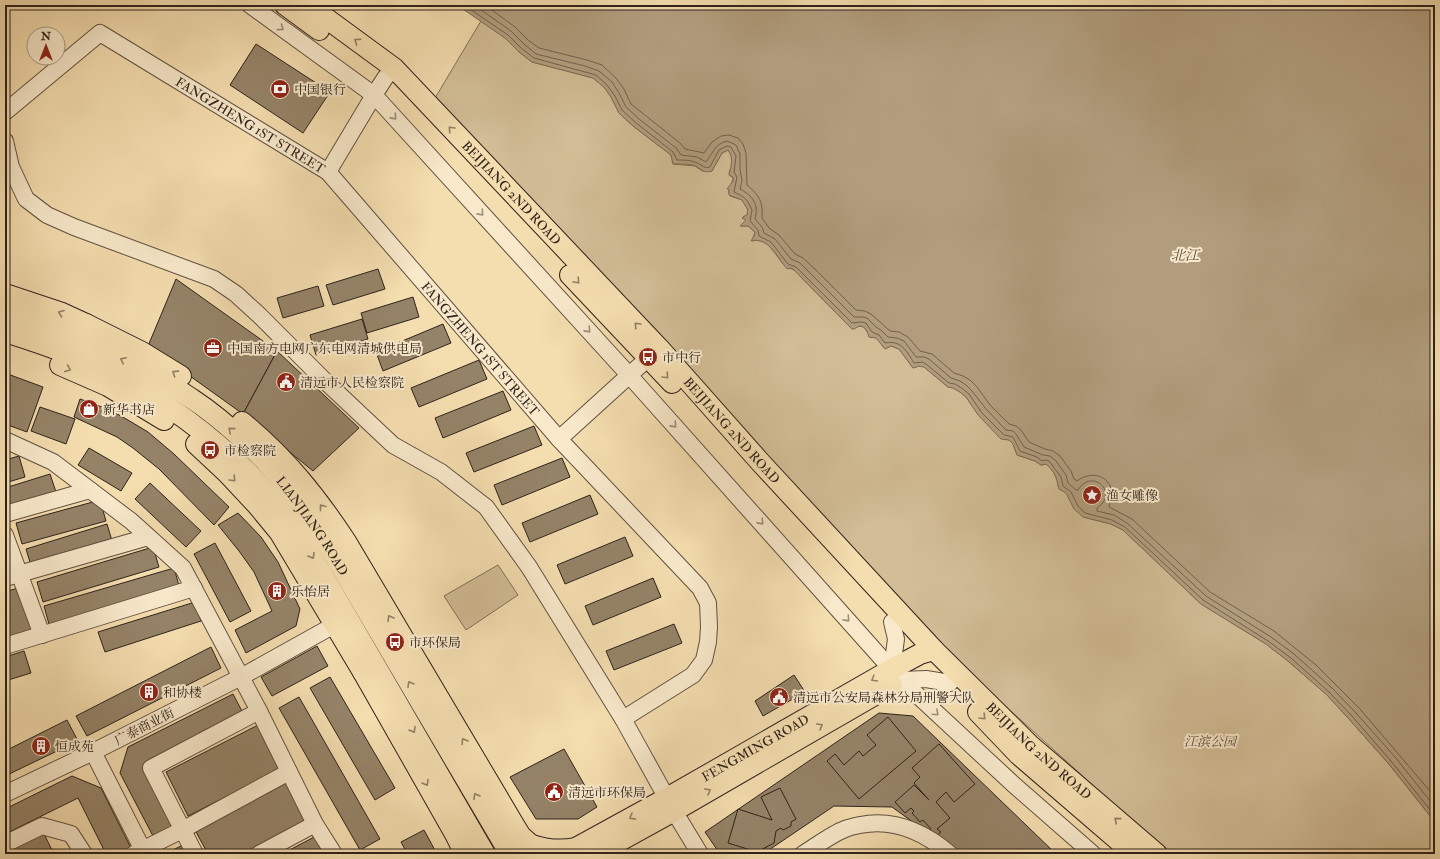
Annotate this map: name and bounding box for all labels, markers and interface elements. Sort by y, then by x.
one-way arrow [277,23,284,30]
north arrow [26,26,66,66]
text: N [40,30,52,43]
one-way arrow [354,38,361,45]
street label: FANGZHENG 1ST STREET [172,74,328,178]
bank icon: 中国银行 [269,78,291,100]
place label: 中国银行 [294,82,346,98]
one-way arrow [389,112,397,120]
one-way arrow [449,126,456,134]
street label: BEIJIANG 2ND ROAD [458,138,564,248]
one-way arrow [477,208,484,216]
water label: 北江 [1171,247,1201,264]
one-way arrow [572,276,579,284]
street label: FANGZHENG 1ST STREET [418,279,543,420]
one-way arrow [58,310,65,318]
one-way arrow [634,322,642,330]
one-way arrow [583,325,591,333]
office icon: 中国南方电网广东电网清城供电局 [202,337,224,359]
place label: 中国南方电网广东电网清城供电局 [227,341,422,357]
bus stop icon: 市中行 [637,346,659,368]
place label: 市中行 [662,350,701,366]
one-way arrow [120,357,127,365]
one-way arrow [65,364,72,372]
one-way arrow [173,370,180,377]
public building icon: 清远市人民检察院 [275,371,297,393]
one-way arrow [661,371,668,379]
street label: BEIJIANG 2ND ROAD [680,374,783,487]
place label: 清远市人民检察院 [300,375,404,391]
shop icon: 新华书店 [78,398,100,420]
place label: 新华书店 [103,402,155,418]
one-way arrow [669,420,677,428]
one-way arrow [229,428,236,435]
bus stop icon: 市检察院 [199,439,221,461]
place label: 市检察院 [224,443,276,459]
street label: LIANJIANG ROAD [272,473,351,579]
one-way arrow [228,474,236,482]
place icon: 渔女雕像 [1081,484,1103,506]
place label: 渔女雕像 [1106,488,1158,504]
one-way arrow [320,504,327,511]
one-way arrow [756,517,763,525]
one-way arrow [307,552,314,559]
building icon: 乐怡居 [266,580,288,602]
place label: 乐怡居 [291,584,330,600]
one-way arrow [843,614,850,622]
one-way arrow [387,615,395,622]
bus stop icon: 市环保局 [384,631,406,653]
place label: 市环保局 [409,635,461,651]
one-way arrow [870,675,878,682]
building icon: 和协楼 [138,681,160,703]
one-way arrow [407,681,414,688]
place label: 和协楼 [163,685,202,701]
public building icon: 清远市公安局森林分局刑警大队 [768,686,790,708]
place label: 清远市公安局森林分局刑警大队 [793,690,975,706]
street label: BEIJIANG 2ND ROAD [982,699,1094,803]
street label: 广泰商业街 [112,705,177,749]
one-way arrow [932,708,939,715]
street label: FENGMING ROAD [699,711,812,785]
one-way arrow [978,712,986,720]
one-way arrow [816,724,823,731]
one-way arrow [408,726,415,733]
park label: 江滨公园 [1184,734,1238,750]
building icon: 恒成苑 [30,735,52,757]
one-way arrow [461,738,469,745]
place label: 恒成苑 [55,739,94,755]
one-way arrow [422,779,429,786]
public building icon: 清远市环保局 [543,781,565,803]
place label: 清远市环保局 [568,785,646,801]
one-way arrow [704,789,711,796]
one-way arrow [473,793,480,800]
one-way arrow [629,812,637,819]
one-way arrow [1114,817,1122,824]

